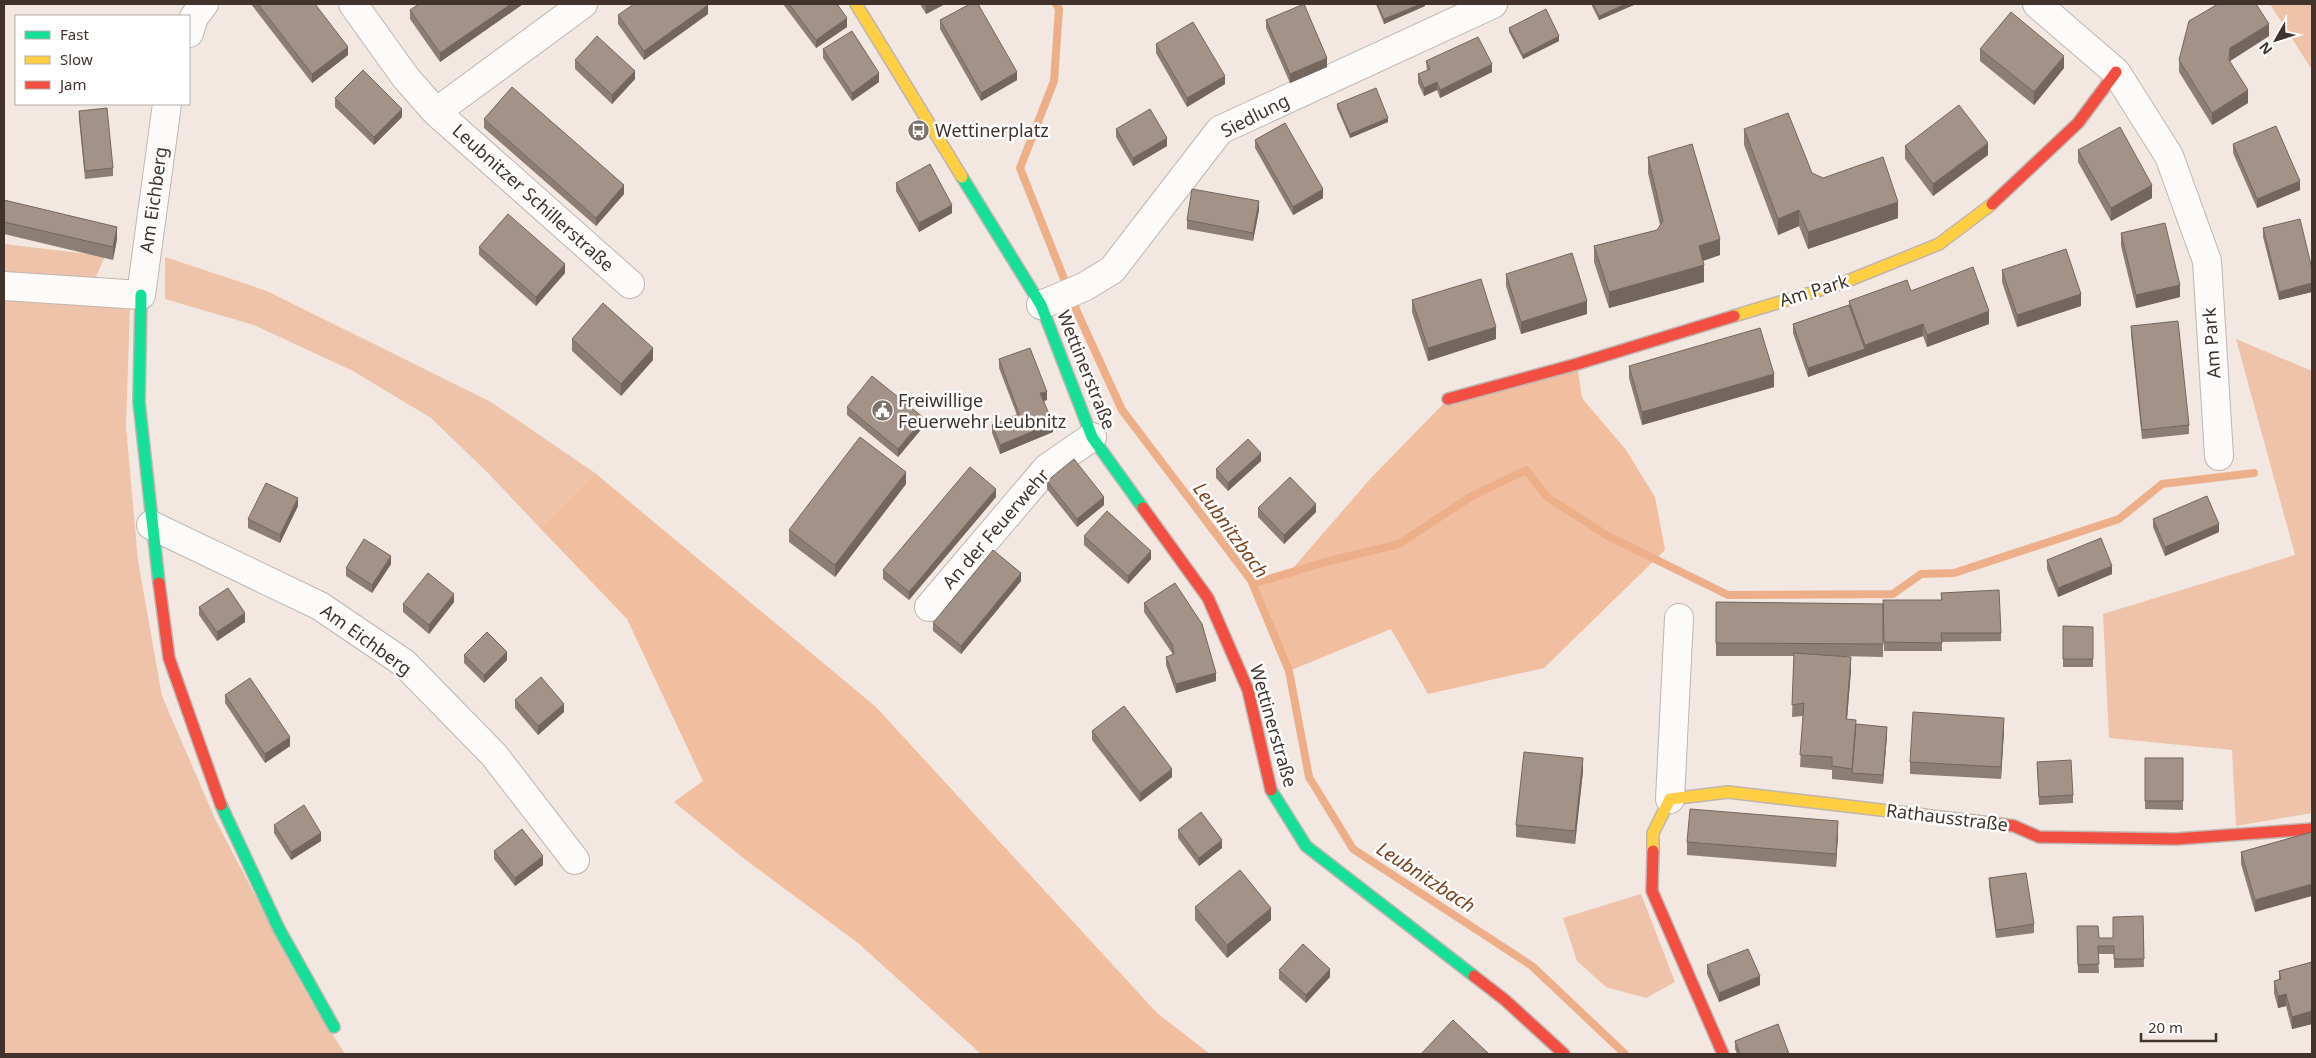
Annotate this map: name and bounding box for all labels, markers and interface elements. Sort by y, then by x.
legend [15,15,190,105]
north arrow [2251,15,2301,65]
text: Fast [60,24,89,44]
text: N [2255,38,2276,59]
text: Slow [60,49,93,69]
text: Jam [58,74,87,94]
street label: Siedlung [1216,88,1293,143]
street label: Leubnitzer Schillerstraße [448,118,620,276]
place label: Wettinerplatz [935,118,1049,142]
bus stop icon: Wettinerplatz [907,119,931,143]
street label: Am Eichberg [134,145,172,255]
street label: Am Park [1776,268,1852,312]
street label: Wettinerstraße [1052,306,1122,433]
street label: Am Park [2197,306,2225,379]
place label: Freiwillige Feuerwehr Leubnitz [898,388,1066,433]
public building icon: Freiwillige Feuerwehr Leubnitz [870,399,894,423]
street label: An der Feuerwehr [936,463,1054,593]
water label: Leubnitzbach [1187,477,1275,583]
street label: Am Eichberg [316,598,417,680]
street label: Wettinerstraße [1245,662,1303,790]
street label: Rathausstraße [1885,798,2009,836]
water label: Leubnitzbach [1372,835,1480,919]
scale bar [2141,1010,2216,1042]
text: 20 m [2148,1017,2183,1037]

